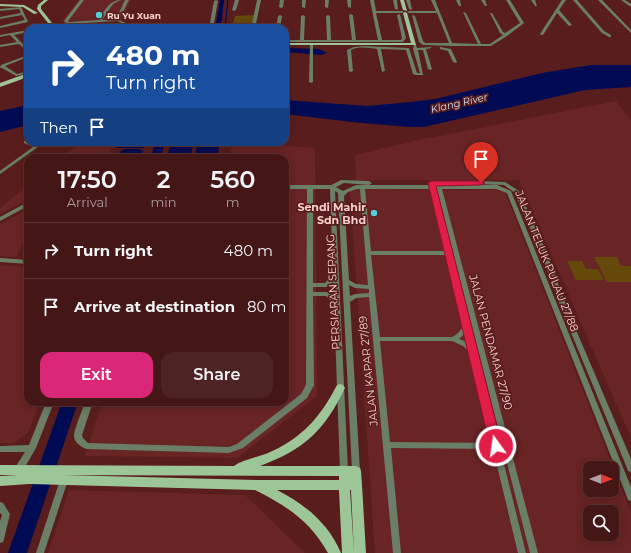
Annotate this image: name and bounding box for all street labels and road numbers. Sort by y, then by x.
street label: JALAN TELUK PULAU 27/88 [512,187,582,334]
street label: PERSIARAN SEPANG [323,234,343,350]
street label: JALAN PENDAMAR 27/90 [466,272,516,411]
street label: JALAN KAPAR 27/89 [355,315,381,428]

